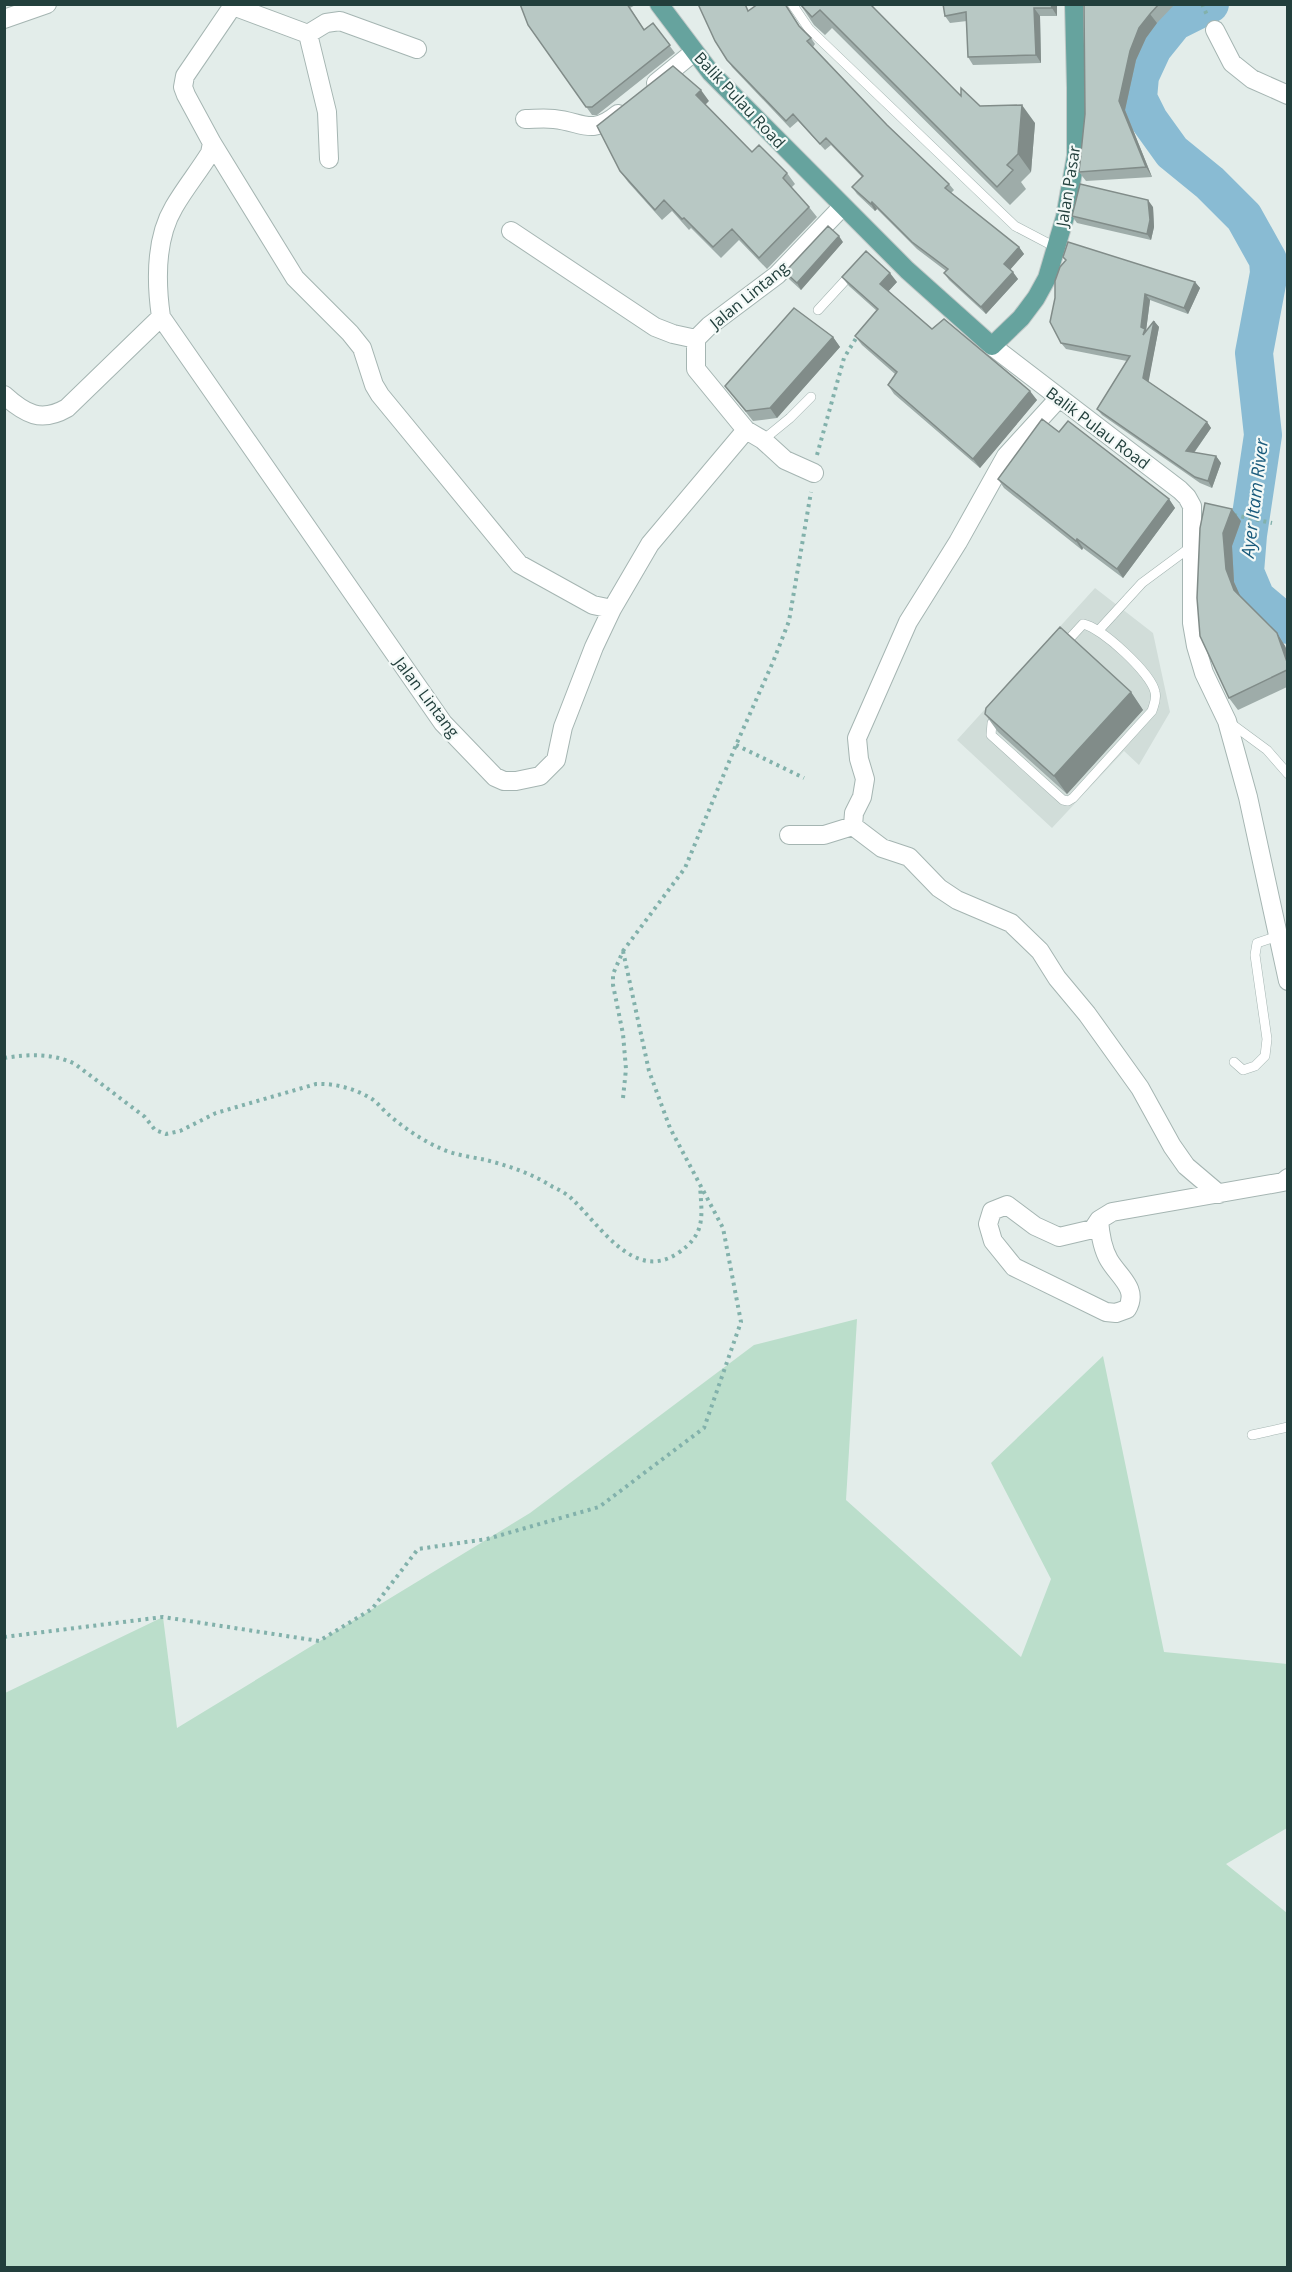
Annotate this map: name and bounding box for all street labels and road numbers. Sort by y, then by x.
street label: Balik Pulau Road [690,47,790,153]
street label: Jalan Pasar [1050,143,1085,230]
street label: Jalan Lintang [703,256,793,335]
street label: Balik Pulau Road [1042,382,1154,474]
street label: Jalan Lintang [388,651,465,742]

